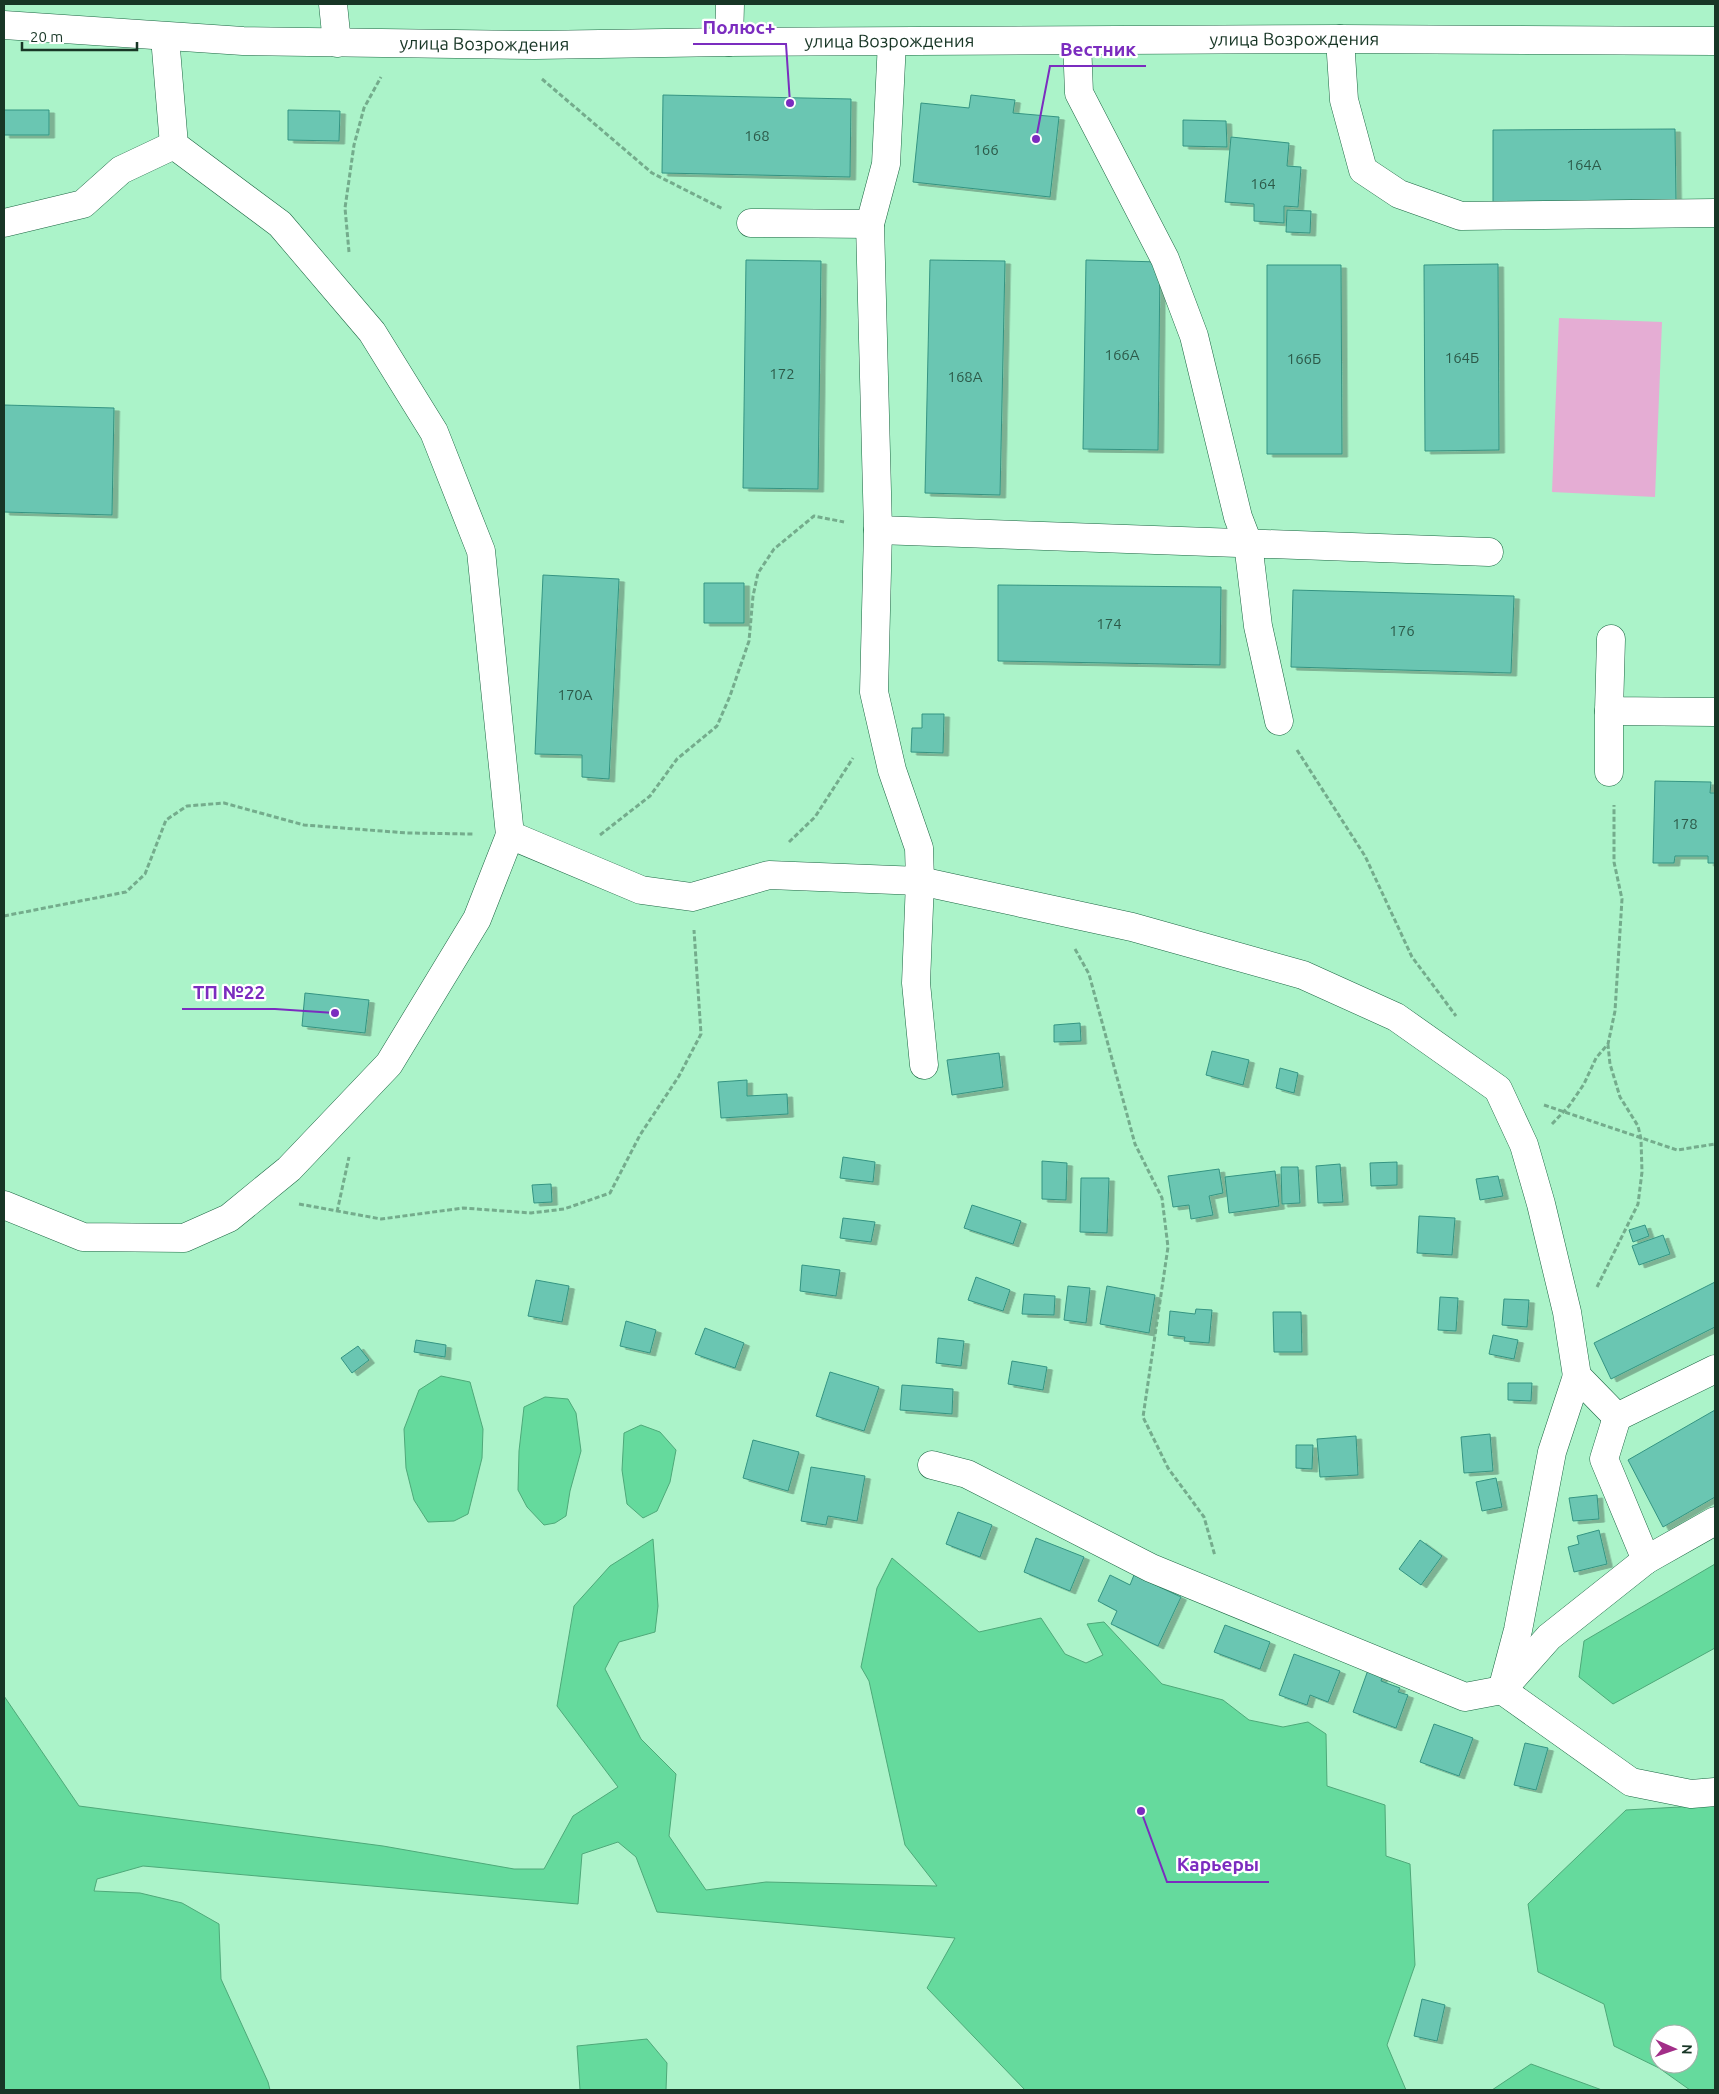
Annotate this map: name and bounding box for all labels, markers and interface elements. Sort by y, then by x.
callout: Полюс+ [693,10,786,44]
text: Полюс+ [702,16,776,38]
scale bar [22,20,138,52]
text: 20 m [30,28,63,45]
street label: улица Возрождения [1209,28,1379,49]
street label: улица Возрождения [804,30,974,51]
street label: улица Возрождения [399,32,570,54]
callout: Вестник [1050,32,1146,66]
text: Вестник [1060,38,1136,60]
house number: 168 [744,127,770,144]
house number: 166 [973,141,999,158]
house number: 164А [1566,156,1602,173]
house number: 164 [1250,175,1276,192]
house number: 166А [1104,346,1140,363]
house number: 164Б [1445,349,1479,366]
house number: 166Б [1287,350,1321,367]
house number: 172 [769,365,795,382]
house number: 168А [947,368,983,385]
house number: 174 [1096,615,1122,632]
house number: 176 [1389,622,1415,639]
house number: 170А [557,686,593,703]
house number: 178 [1672,815,1698,832]
callout: ТП №22 [182,975,275,1009]
text: ТП №22 [193,981,265,1003]
callout: Карьеры [1167,1848,1269,1882]
text: Карьеры [1177,1853,1259,1875]
north arrow [1649,2024,1699,2074]
text: N [1679,2044,1695,2055]

